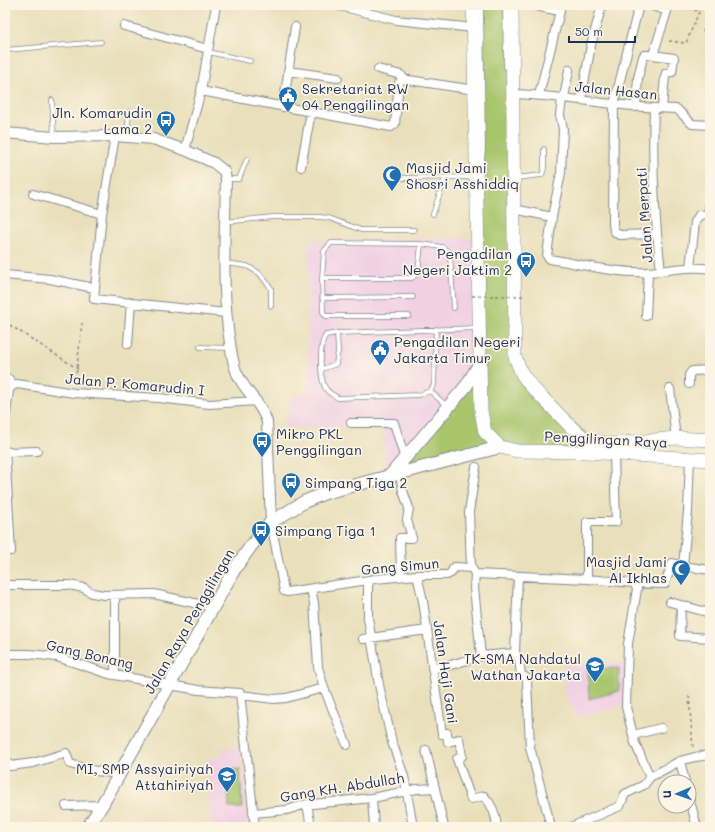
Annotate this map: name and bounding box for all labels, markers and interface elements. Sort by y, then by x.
scale bar [569,18,635,44]
text: 50 m [575,23,603,39]
street label: Jalan Hasan [574,76,658,104]
place label: Sekretariat RW 04 Penggilingan [302,79,409,114]
public building icon: Sekretariat RW 04 Penggilingan [277,85,299,113]
place label: Jln. Komarudin Lama 2 [52,103,152,138]
bus stop icon: Jln. Komarudin Lama 2 [155,109,177,137]
place label: Masjid Jami Shosri Asshiddiq [406,158,519,193]
mosque icon: Masjid Jami Shosri Asshiddiq [381,164,403,192]
street label: Jalan Merpati [631,167,657,263]
place label: Pengadilan Negeri Jaktim 2 [403,244,512,279]
bus stop icon: Pengadilan Negeri Jaktim 2 [515,250,537,278]
place label: Pengadilan Negeri Jakarta Timur [394,332,521,367]
public building icon: Pengadilan Negeri Jakarta Timur [369,338,391,366]
street label: Jalan P. Komarudin I [65,368,205,400]
place label: Mikro PKL Penggilingan [276,424,362,459]
street label: Penggilingan Raya [544,426,668,452]
bus stop icon: Mikro PKL Penggilingan [251,430,273,458]
bus stop icon: Simpang Tiga 2 [280,471,302,499]
place label: Simpang Tiga 2 [305,473,407,492]
bus stop icon: Simpang Tiga 1 [250,519,272,547]
place label: Simpang Tiga 1 [275,521,376,540]
street label: Jalan Raya Penggilingan [140,545,238,697]
place label: Masjid Jami Al Ikhlas [586,552,667,587]
street label: Gang Simun [360,553,440,579]
mosque icon: Masjid Jami Al Ikhlas [670,558,692,586]
street label: Jalan Haji Gani [429,619,463,725]
street label: Gang Bonang [45,635,135,673]
place label: TK-SMA Nahdatul Wathan Jakarta [464,649,581,684]
school or university icon: TK-SMA Nahdatul Wathan Jakarta [584,655,606,683]
place label: MI, SMP Assyairiyah Attahiriyah [76,759,213,794]
school or university icon: MI, SMP Assyairiyah Attahiriyah [216,765,238,793]
street label: Gang KH. Abdullah [279,768,405,806]
north arrow [657,774,697,814]
text: U [659,790,674,799]

